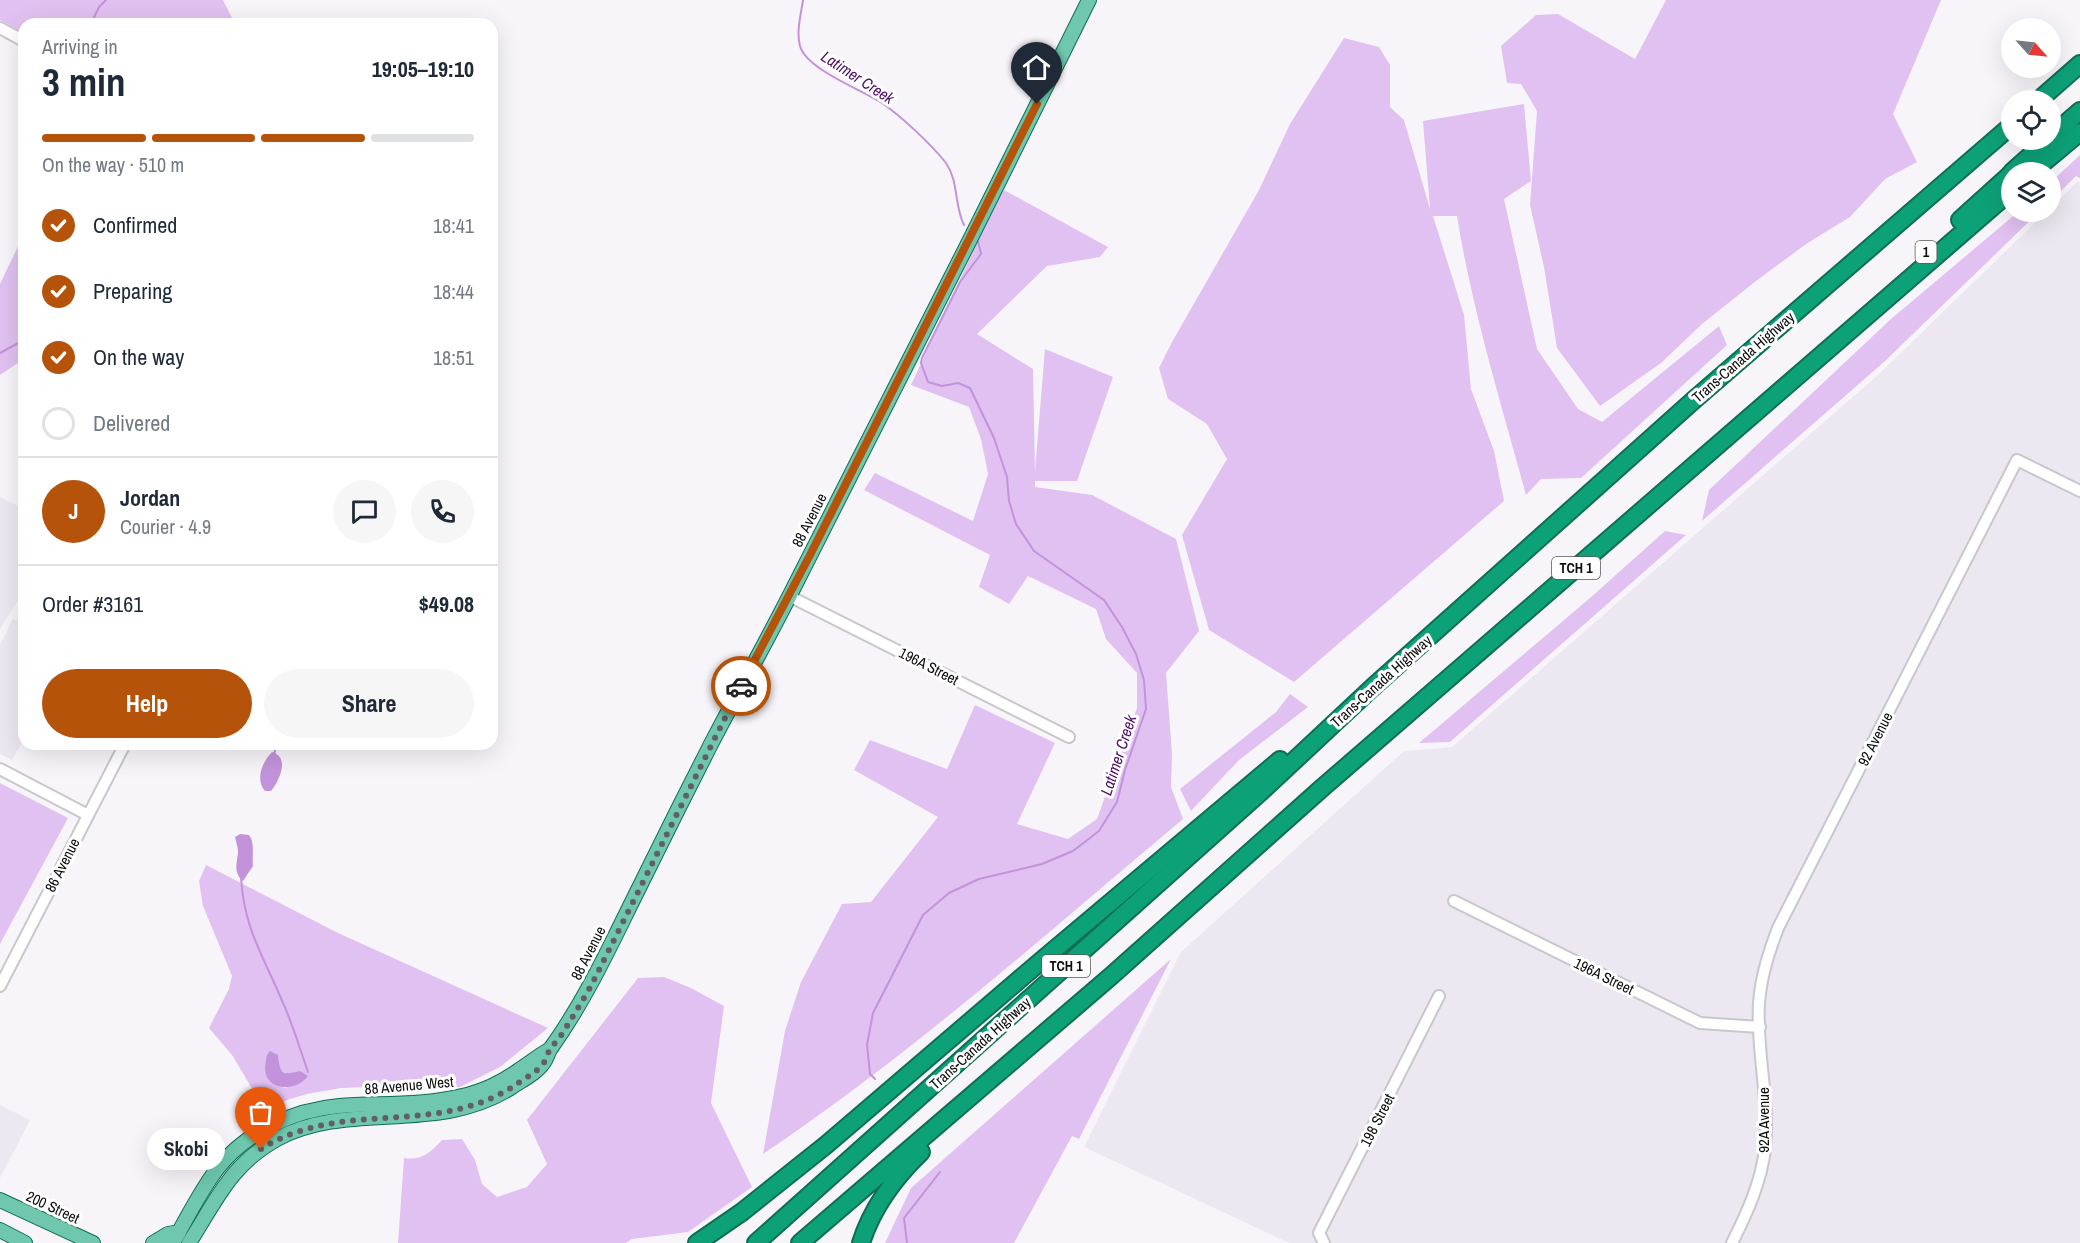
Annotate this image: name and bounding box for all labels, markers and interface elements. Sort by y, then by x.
north arrow [2001,18,2061,78]
map controls [2001,18,2061,222]
text: Arriving in [42,33,118,60]
pin [1011,42,1062,104]
water label: Latimer Creek [817,45,899,109]
icon: home [1020,51,1053,84]
text: 19:05–19:10 [372,54,474,84]
text: 3 min [42,56,126,108]
button: locate [2001,90,2061,150]
text: On the way · 510 m [42,151,184,178]
button: layers [2001,162,2061,222]
icon: check [42,209,75,242]
text: Confirmed [93,210,177,240]
text: 18:41 [433,212,474,239]
road number: 1 [1916,241,1936,263]
icon: check [42,275,75,308]
text: Preparing [93,276,172,306]
text: 18:44 [433,278,474,305]
street label: Trans-Canada Highway [1687,306,1799,407]
icon: check [42,341,75,374]
text: On the way [93,342,184,372]
text: 18:51 [433,344,474,371]
text: Delivered [93,408,170,438]
button: chat [333,480,396,543]
button: phone [411,480,474,543]
text: Jordan [120,483,180,513]
street label: 88 Avenue [786,489,832,551]
text: J [68,496,79,526]
text: Courier · 4.9 [120,513,211,540]
road number: TCH 1 [1552,557,1600,579]
text: Order #3161 [42,589,143,619]
text: $49.08 [419,589,474,619]
street label: Trans-Canada Highway [1326,629,1437,732]
street label: 196A Street [896,642,963,690]
courier [711,656,771,716]
button: Help [42,669,252,738]
button: Share [264,669,474,738]
icon: car [725,670,758,703]
street label: 92 Avenue [1852,708,1898,770]
water label: Latimer Creek [1095,712,1141,798]
street label: 86 Avenue [39,834,85,896]
street label: 88 Avenue [565,922,611,984]
street label: 196A Street [1571,952,1638,1000]
road number: TCH 1 [1042,955,1090,977]
street label: Trans-Canada Highway [925,991,1036,1094]
street label: 88 Avenue West [364,1071,455,1099]
pin [235,1087,286,1149]
street label: 92A Avenue [1753,1087,1774,1153]
street label: 198 Street [1355,1089,1400,1150]
icon: bag [244,1096,277,1129]
callout: Skobi [147,1128,225,1170]
text: Skobi [164,1135,208,1162]
street label: 200 Street [23,1185,84,1229]

